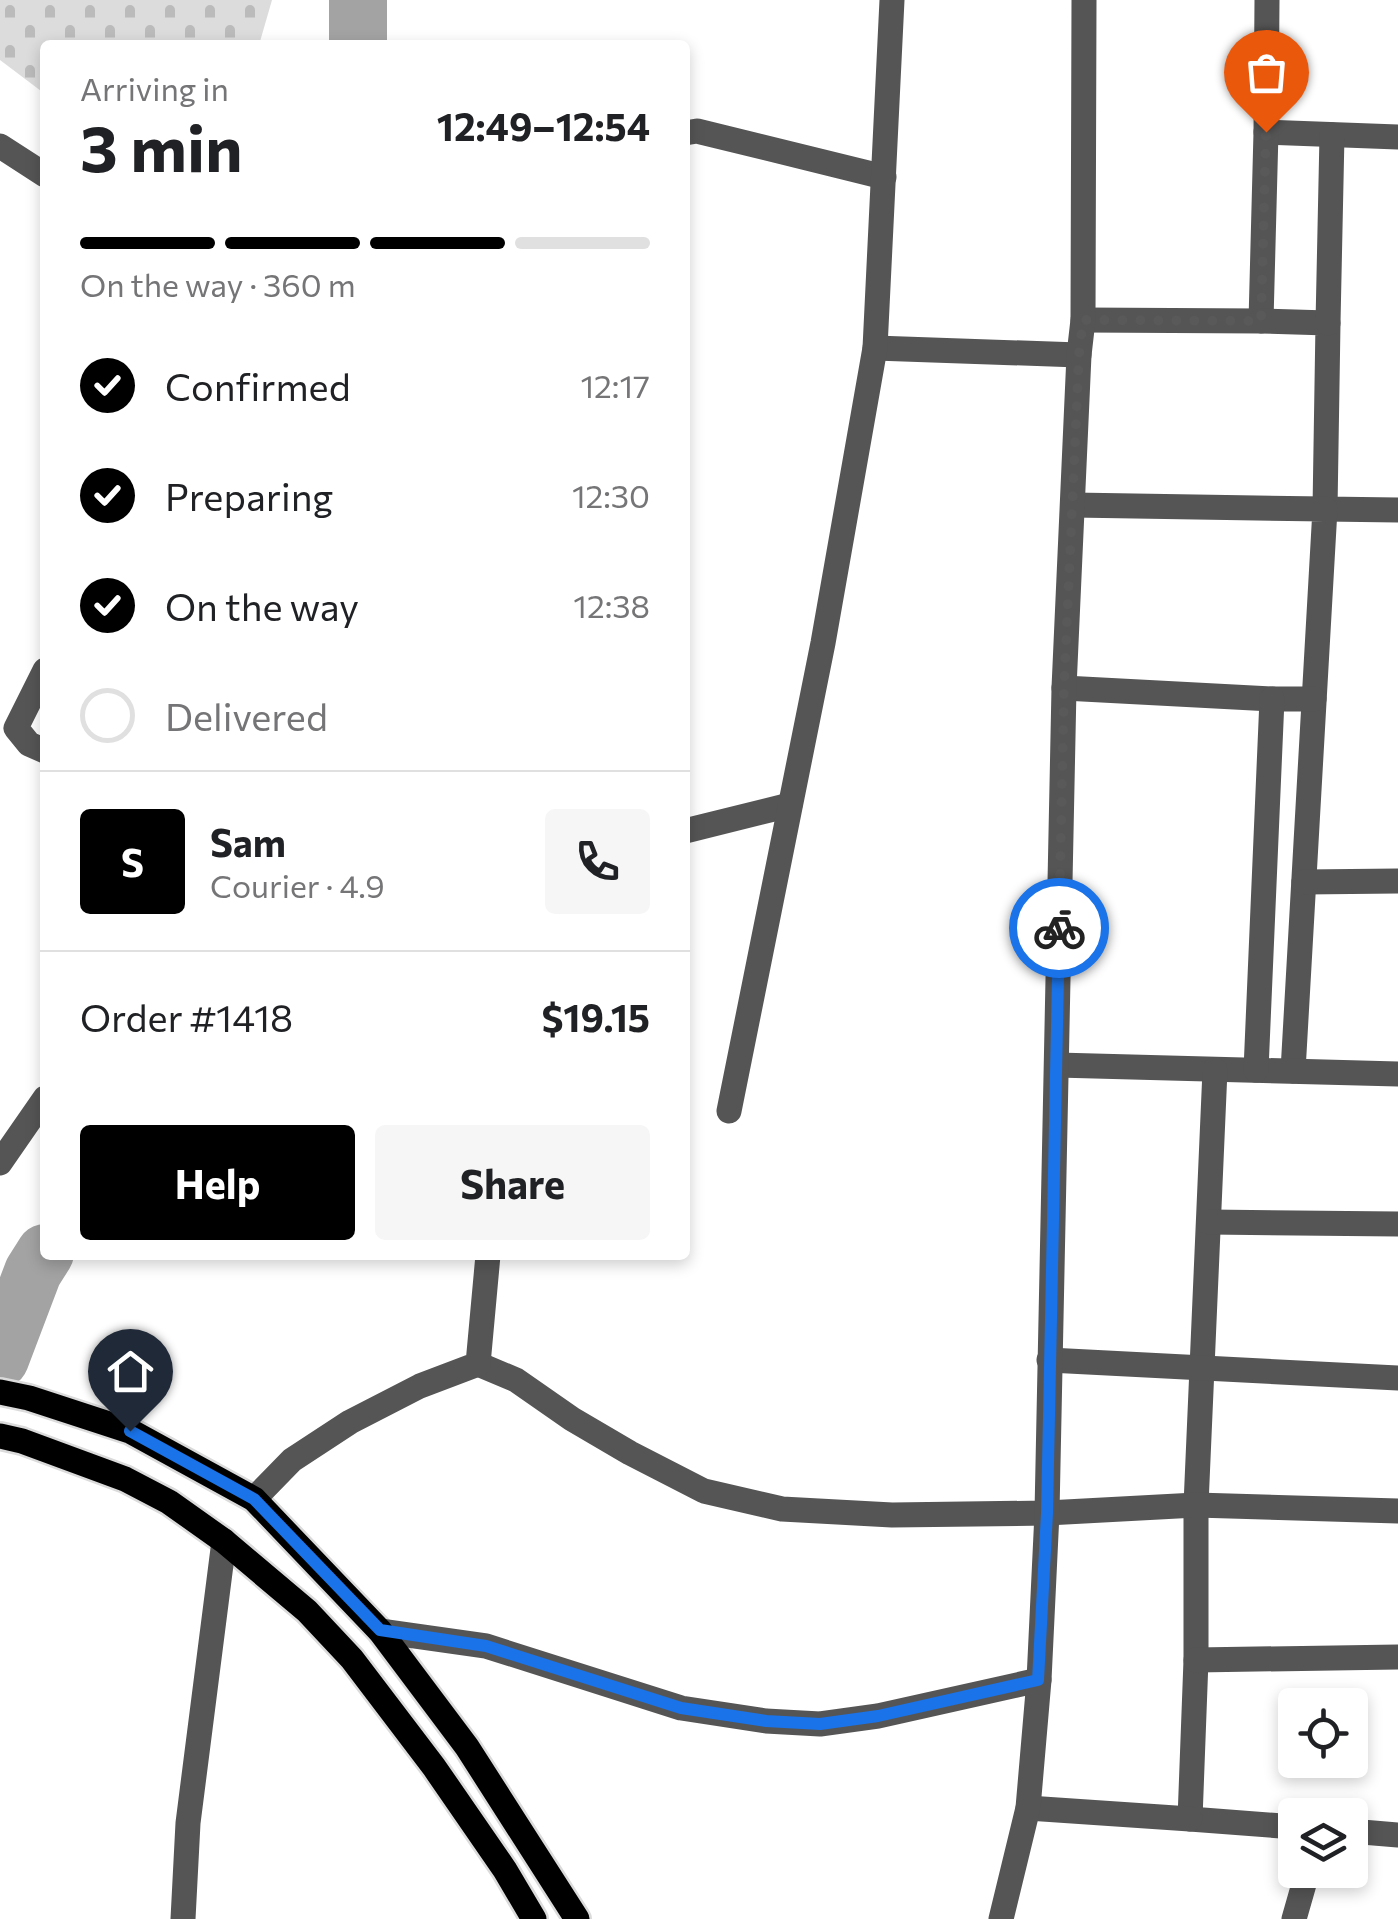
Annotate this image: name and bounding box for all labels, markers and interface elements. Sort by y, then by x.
pin [1224,30,1309,133]
icon: bag [1239,45,1294,100]
text: Arriving in [80,68,229,108]
text: 12:49–12:54 [437,102,650,149]
text: 3 min [80,106,243,185]
text: On the way · 360 m [80,264,356,304]
icon: check [80,358,135,413]
text: Confirmed [165,362,351,409]
text: 12:17 [580,365,650,405]
icon: check [80,468,135,523]
text: Preparing [165,472,333,519]
text: 12:30 [572,475,650,515]
icon: check [80,578,135,633]
text: On the way [165,582,359,629]
text: 12:38 [573,585,650,625]
text: Delivered [165,692,328,739]
button: phone [545,809,650,914]
text: Sam [210,818,286,865]
text: S [121,838,144,885]
text: Courier · 4.9 [210,865,385,905]
courier [1009,878,1109,978]
icon: bike [1032,901,1087,956]
text: Order #1418 [80,993,293,1040]
text: $19.15 [541,993,650,1040]
button: Help [80,1125,355,1240]
button: Share [375,1125,650,1240]
pin [88,1329,173,1432]
icon: home [103,1344,158,1399]
map controls [1278,1688,1368,1888]
button: locate [1278,1688,1368,1778]
button: layers [1278,1798,1368,1888]

